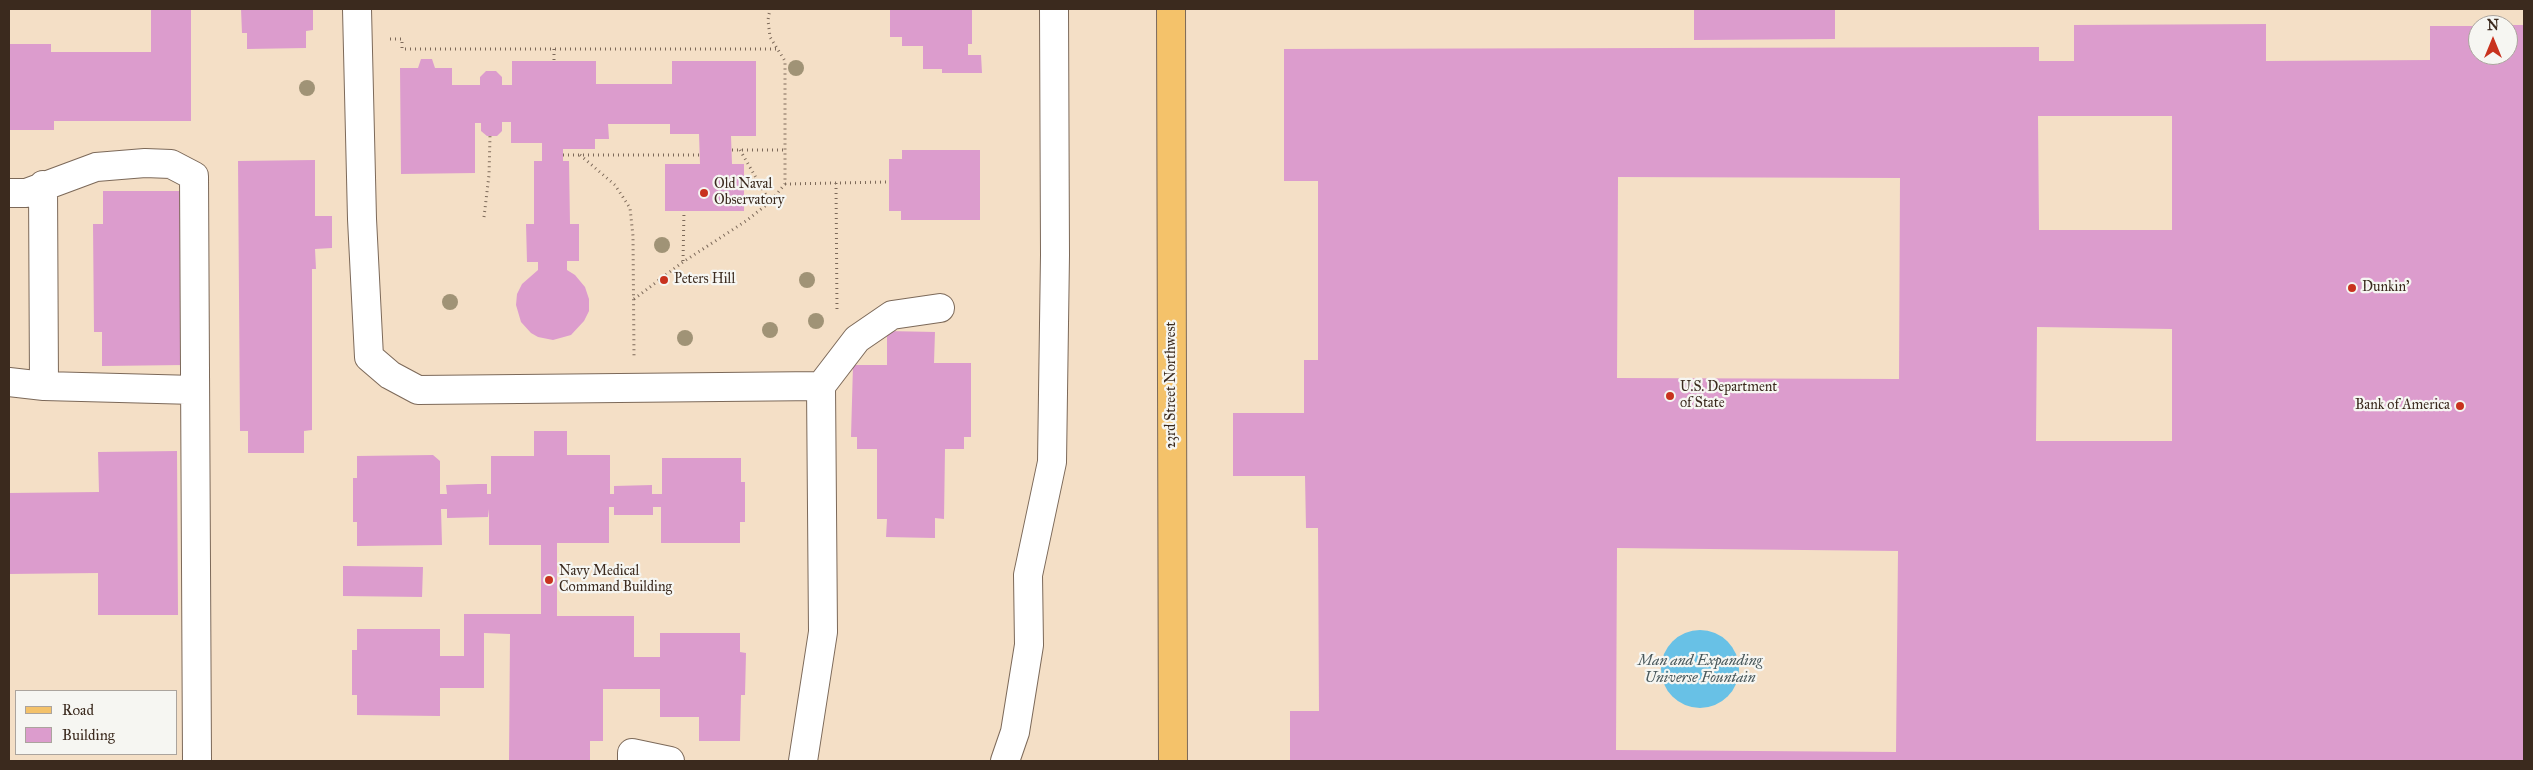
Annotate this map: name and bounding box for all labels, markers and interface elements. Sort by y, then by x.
north arrow [2468,15,2518,65]
text: N [2487,17,2499,34]
place label: Old Naval Observatory [714,177,784,210]
marker: Old Naval Observatory [698,187,710,199]
place label: Peters Hill [674,272,735,288]
marker: Peters Hill [658,274,670,286]
place label: Dunkin' [2362,280,2409,296]
marker: Dunkin' [2346,282,2358,294]
street label: 23rd Street Northwest [1164,321,1180,449]
place label: U.S. Department of State [1680,380,1777,412]
marker: U.S. Department of State [1664,390,1676,402]
place label: Bank of America [2355,398,2450,414]
marker: Bank of America [2454,400,2466,412]
place label: Navy Medical Command Building [559,564,672,596]
marker: Navy Medical Command Building [543,574,555,586]
water label: Man and Expanding Universe Fountain [1638,652,1762,687]
legend [15,690,178,755]
text: Road [62,701,94,719]
text: Building [62,726,115,744]

